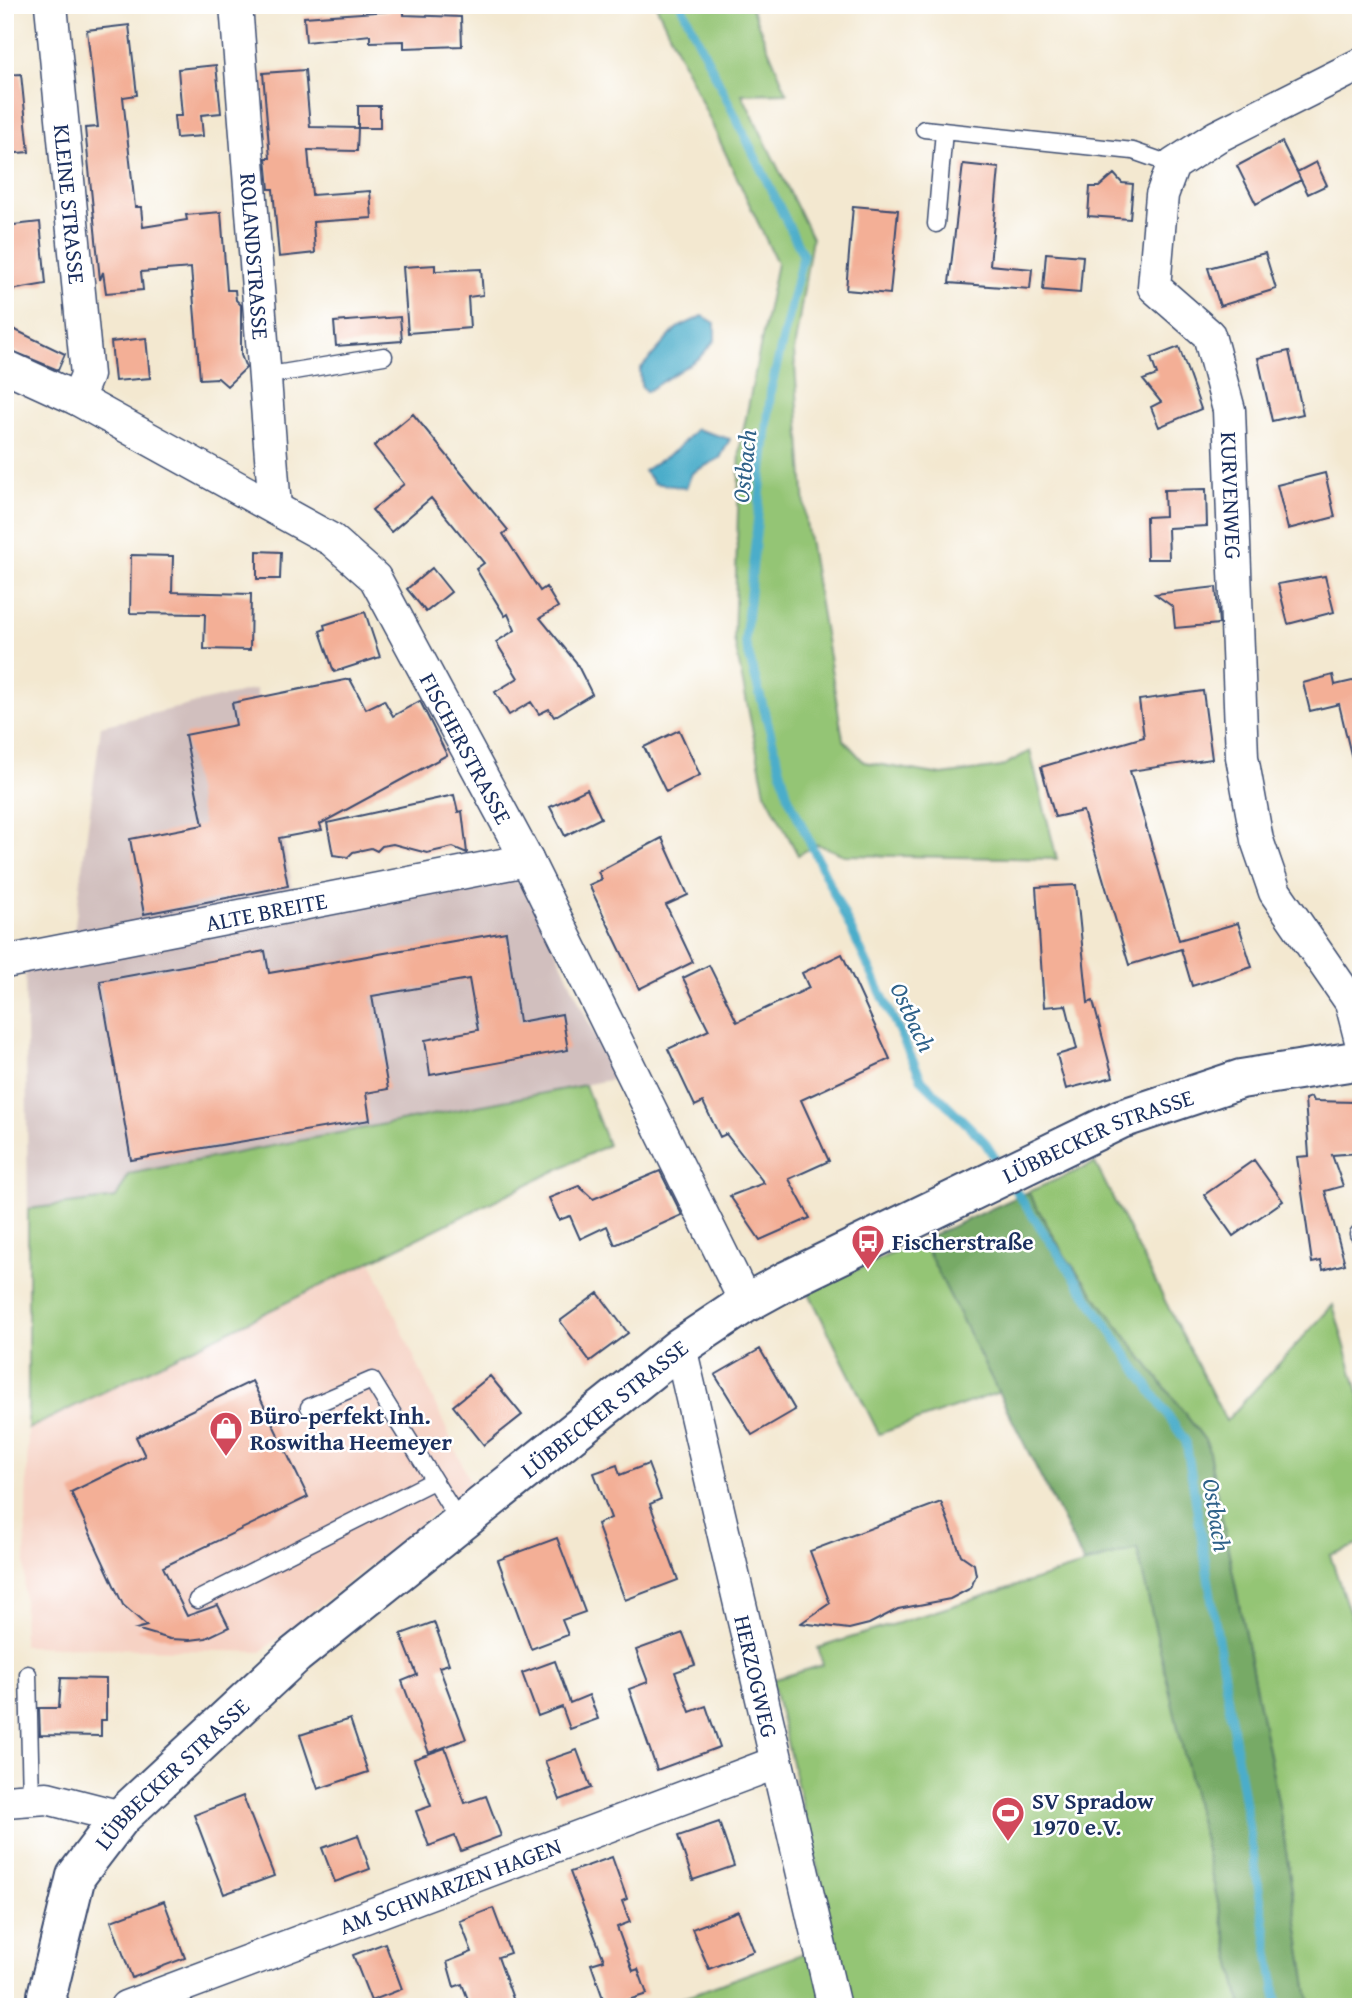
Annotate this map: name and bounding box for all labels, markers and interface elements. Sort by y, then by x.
street label: KLEINE STRASSE [46,122,95,286]
street label: ROLANDSTRASSE [233,172,278,341]
water label: Ostbach [723,428,765,504]
street label: KURVENWEG [1213,431,1251,560]
street label: FISCHERSTRASSE [412,666,521,830]
street label: ALTE BREITE [203,883,330,939]
water label: Ostbach [882,976,944,1058]
street label: LÜBBECKER STRASSE [996,1080,1197,1191]
bus stop icon: Fischerstraße [849,1222,887,1271]
place label: Fischerstraße [892,1225,1034,1258]
street label: LÜBBECKER STRASSE [513,1331,694,1485]
place label: Büro-perfekt Inh. Roswitha Heemeyer [250,1399,452,1458]
shop icon: Büro-perfekt Inh. Roswitha Heemeyer [207,1409,245,1458]
water label: Ostbach [1194,1476,1240,1554]
street label: HERZOGWEG [727,1612,787,1741]
street label: LÜBBECKER STRASSE [86,1690,256,1856]
place label: SV Spradow 1970 e.V. [1032,1784,1154,1843]
sports icon: SV Spradow 1970 e.V. [989,1794,1027,1843]
street label: AM SCHWARZEN HAGEN [334,1828,566,1942]

